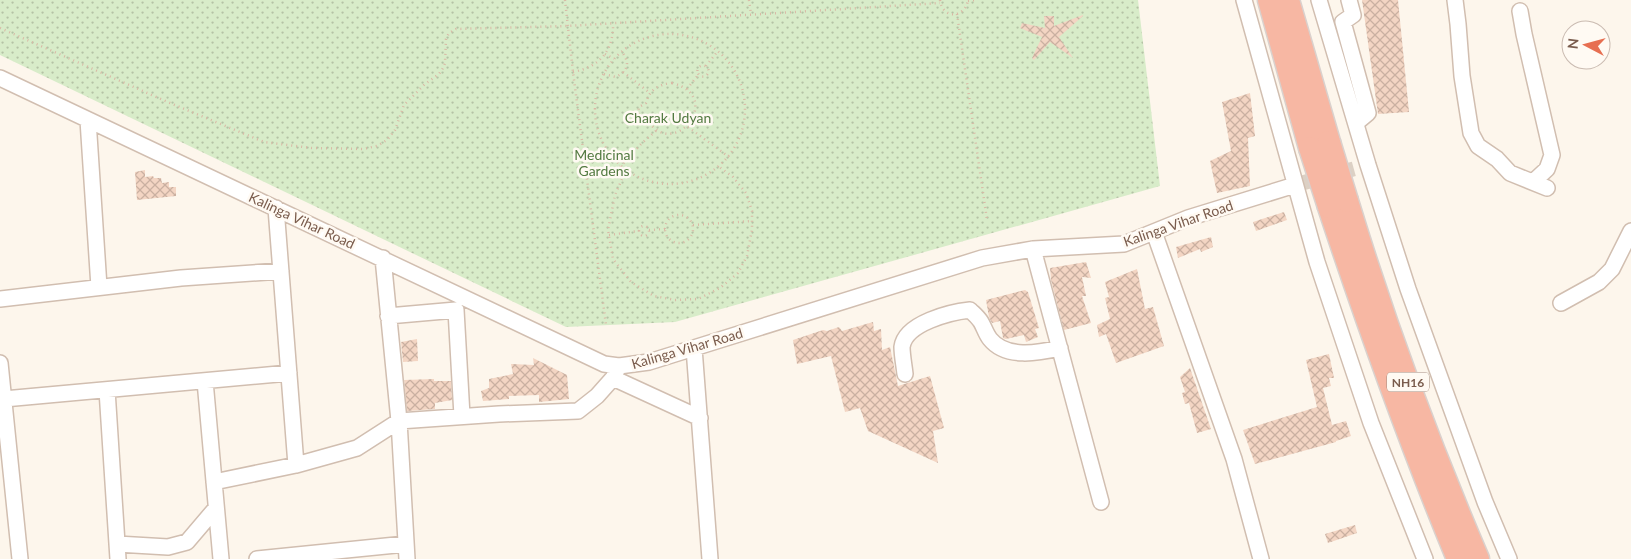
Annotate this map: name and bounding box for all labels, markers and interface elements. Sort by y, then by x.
north arrow [1561,20,1611,70]
text: N [1564,37,1582,50]
park label: Charak Udyan [625,109,711,126]
park label: Medicinal Gardens [574,146,634,179]
street label: Kalinga Vihar Road [246,188,358,252]
street label: Kalinga Vihar Road [1121,196,1235,250]
street label: Kalinga Vihar Road [629,324,745,372]
road number: NH16 [1387,372,1429,392]

